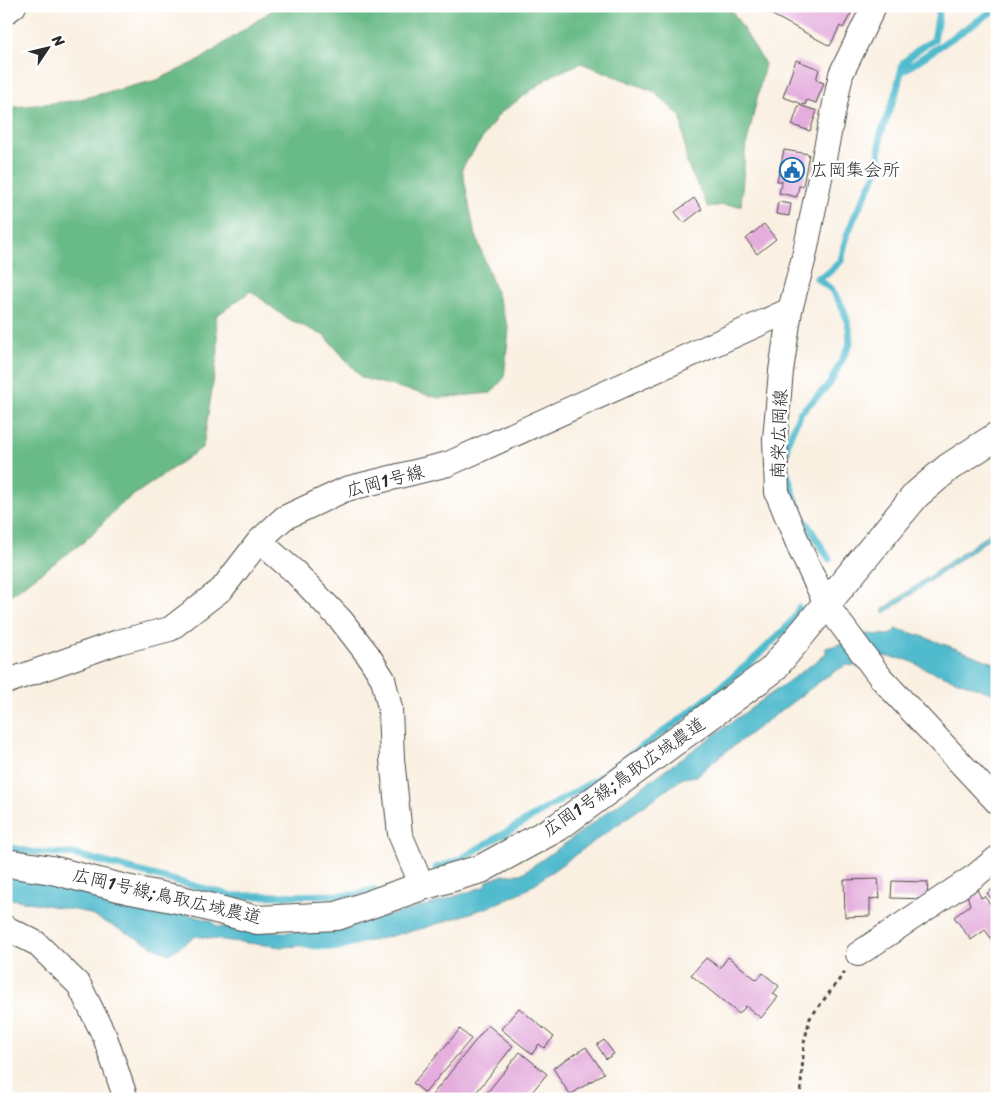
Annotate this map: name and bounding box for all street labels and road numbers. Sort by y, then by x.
street label: 南栄広岡線 [761,388,797,480]
street label: 広岡1号線 [342,455,428,507]
street label: 広岡1号線;鳥取広域農道 [536,708,712,846]
street label: 広岡1号線;鳥取広域農道 [69,859,265,933]

